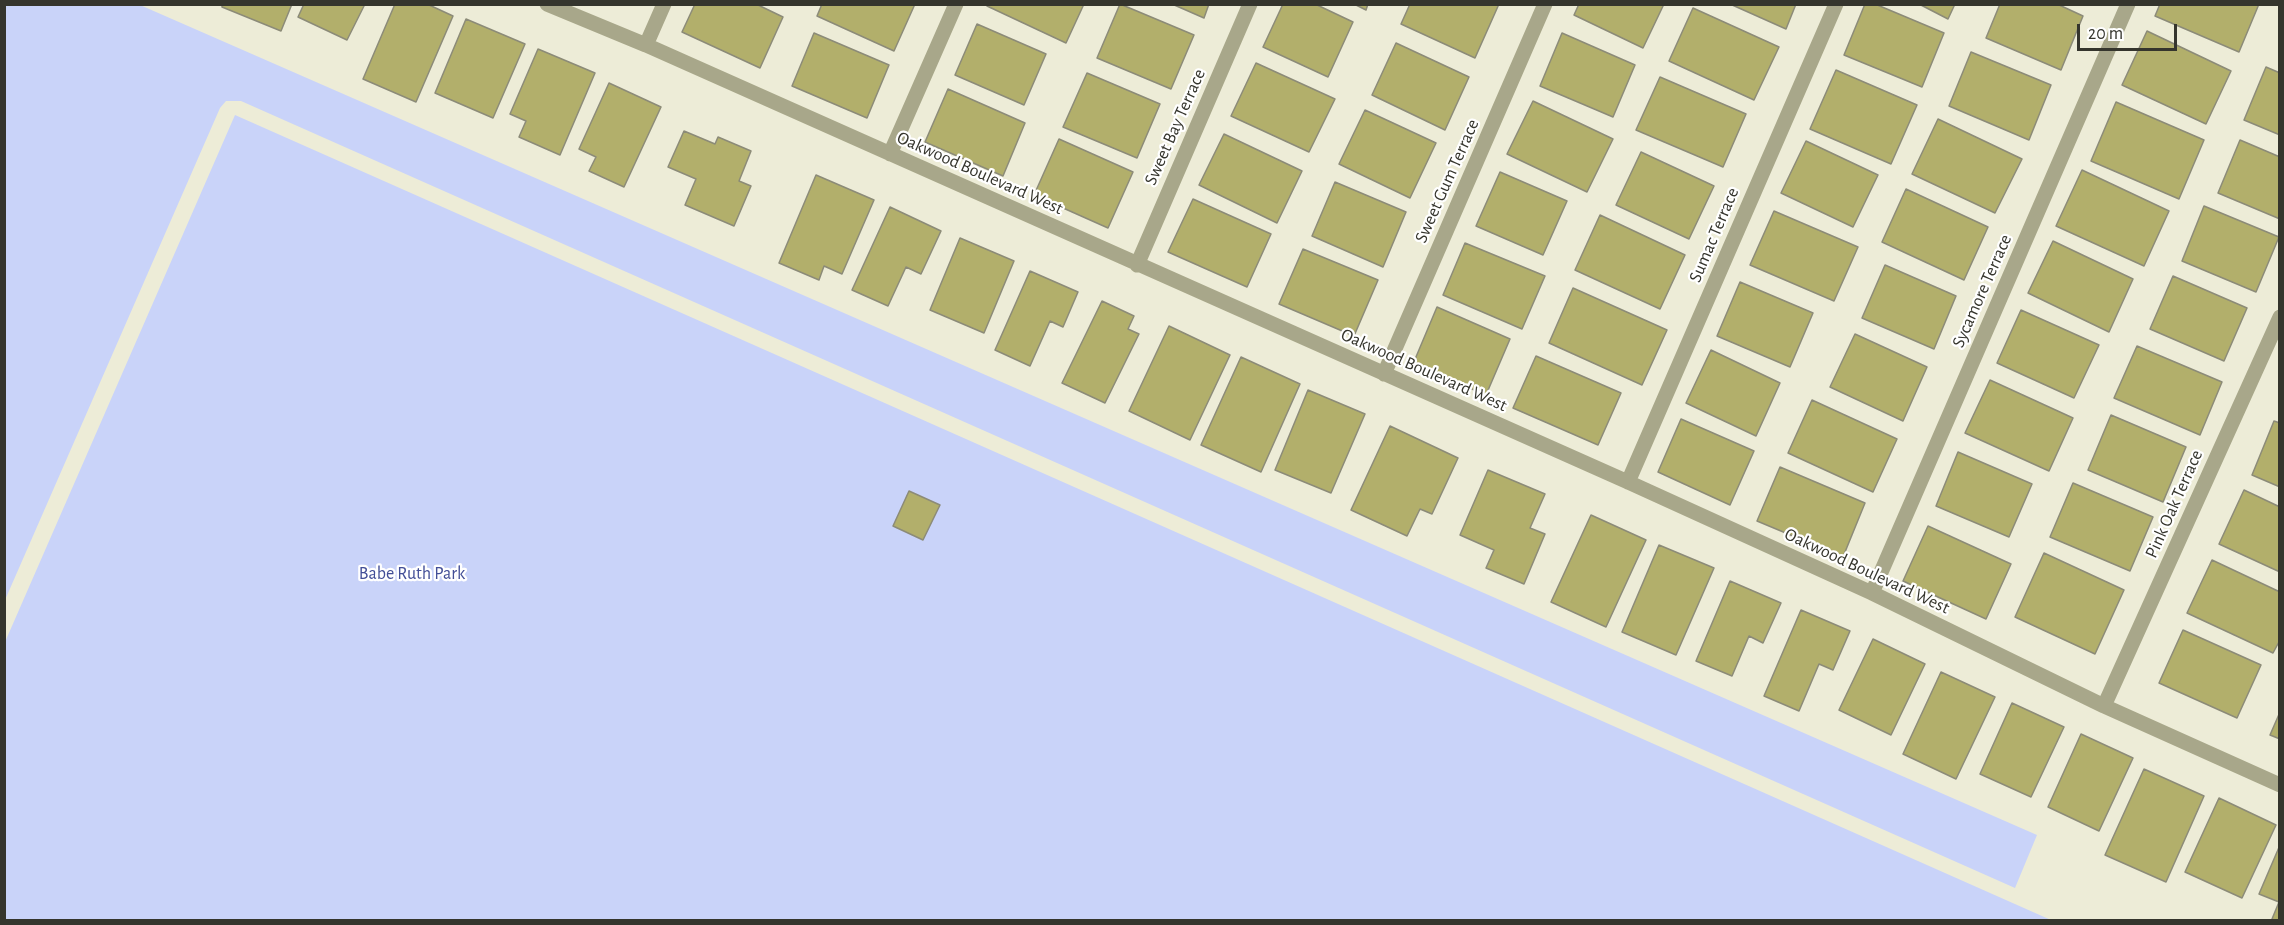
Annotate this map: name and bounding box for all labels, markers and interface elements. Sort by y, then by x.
scale bar [2080,12,2180,50]
text: 20 m [2088,25,2123,43]
street label: Sweet Bay Terrace [1140,66,1210,188]
street label: Sweet Gum Terrace [1410,116,1484,246]
street label: Oakwood Boulevard West [894,127,1066,219]
street label: Sumac Terrace [1684,184,1744,286]
street label: Sycamore Terrace [1947,231,2017,351]
street label: Oakwood Boulevard West [1338,324,1510,416]
street label: Pink Oak Terrace [2141,447,2207,561]
street label: Oakwood Boulevard West [1781,523,1953,619]
park label: Babe Ruth Park [359,563,465,585]

